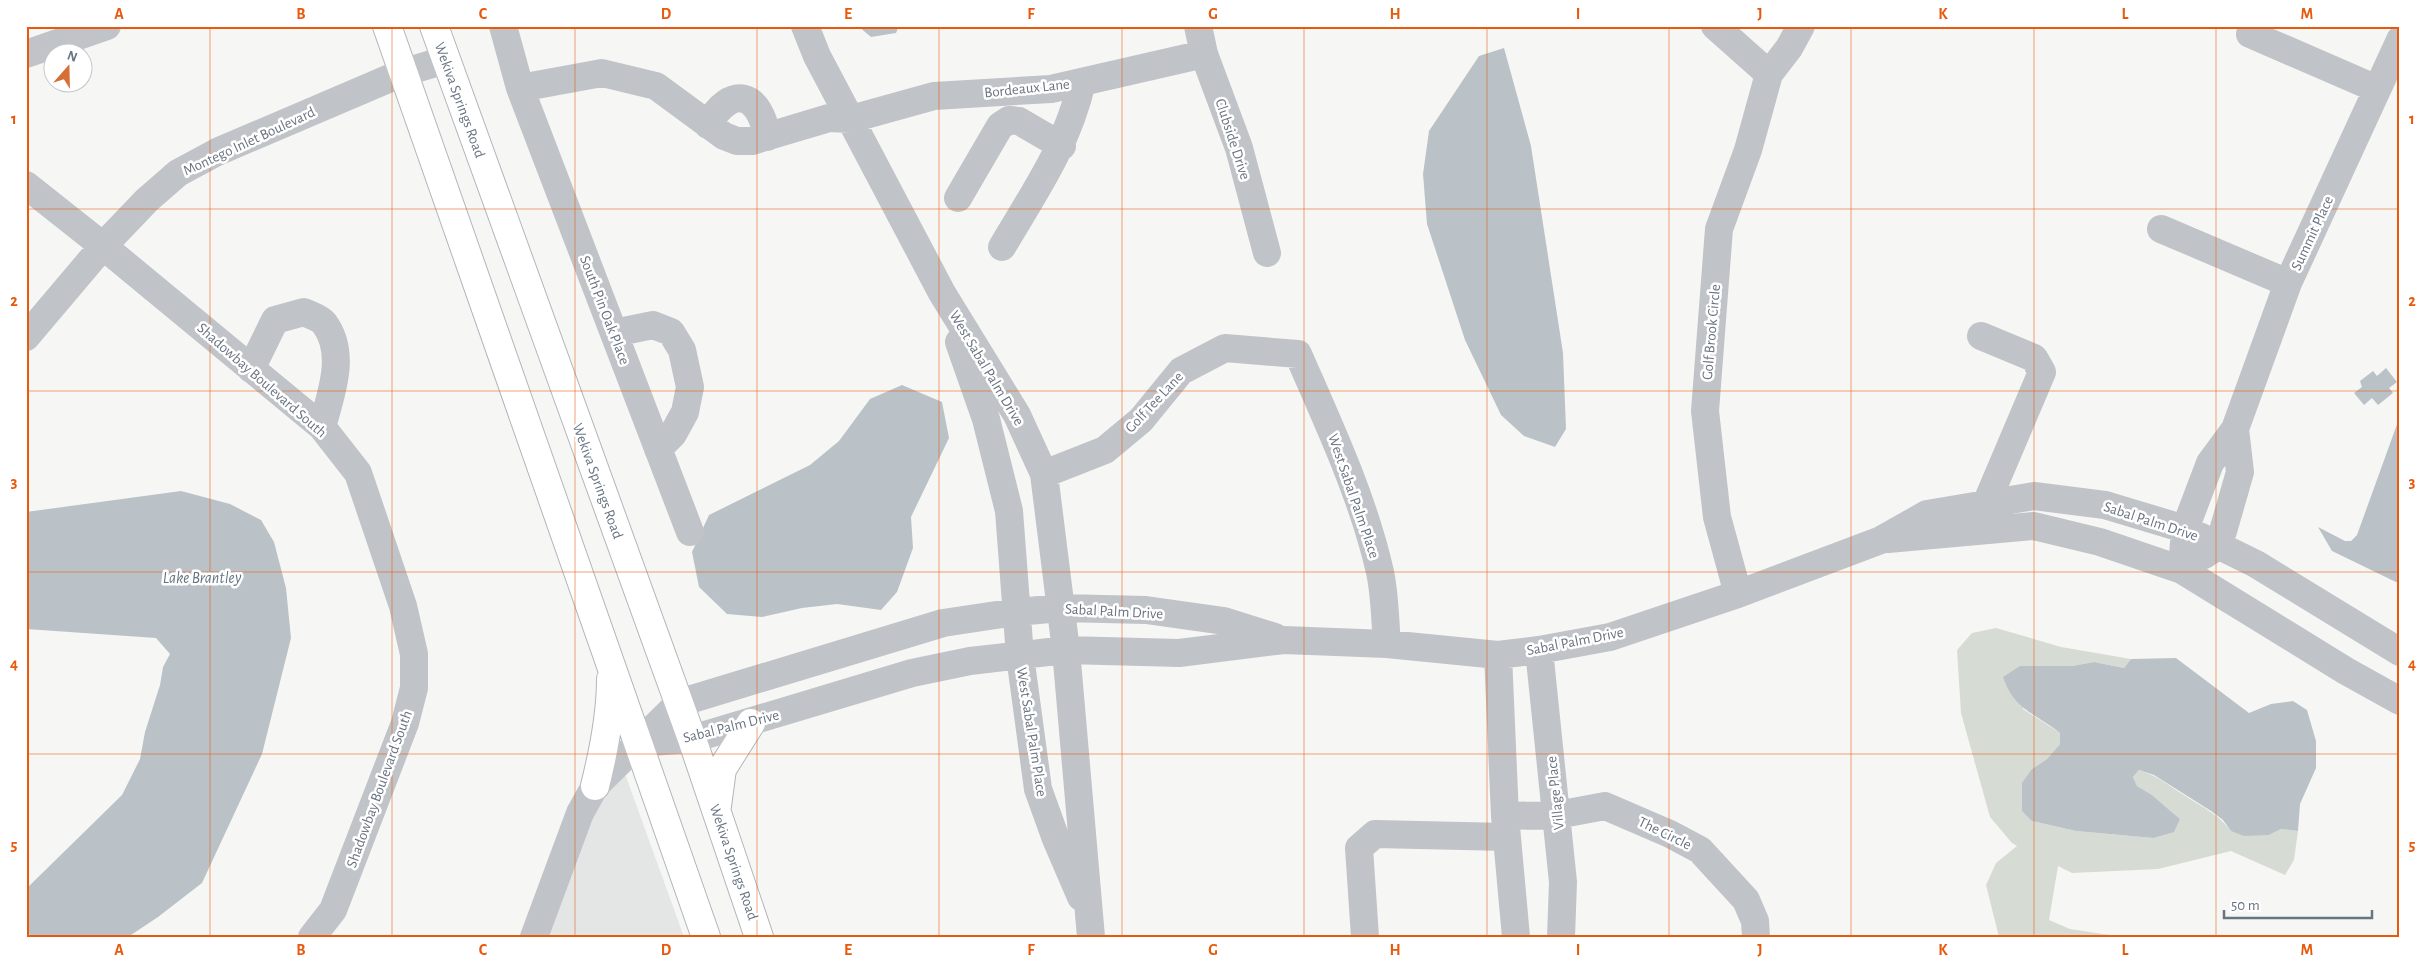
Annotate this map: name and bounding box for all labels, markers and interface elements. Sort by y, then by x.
text: A [114,6,124,22]
text: B [296,6,306,22]
text: C [479,6,488,22]
text: D [661,6,672,22]
text: E [844,6,852,22]
text: F [1027,6,1035,22]
text: G [1208,6,1218,22]
text: H [1389,6,1401,22]
text: I [1576,6,1580,22]
text: J [1757,6,1763,22]
text: K [1938,6,1948,22]
text: L [2122,6,2129,22]
text: M [2301,6,2313,22]
street label: Wekiva Springs Road [432,40,487,160]
north arrow [42,42,92,92]
text: N [65,48,79,65]
street label: Bordeaux Lane [984,77,1071,100]
street label: Clubside Drive [1212,97,1253,182]
street label: Montego Inlet Boulevard [181,104,318,179]
text: 1 [11,111,17,127]
text: 1 [2409,111,2415,127]
street label: Summit Place [2289,194,2336,273]
street label: South Pin Oak Place [577,254,632,367]
street label: Golf Brook Circle [1700,283,1723,381]
text: 2 [10,293,18,309]
text: 2 [2408,293,2416,309]
street label: West Sabal Palm Drive [946,308,1027,428]
street label: Shadowbay Boulevard South [194,320,329,440]
street label: Golf Tee Lane [1123,369,1186,436]
street label: Wekiva Springs Road [570,421,625,541]
street label: West Sabal Palm Place [1325,432,1382,560]
text: 3 [11,474,18,490]
text: 3 [2409,474,2416,490]
street label: Sabal Palm Drive [2102,499,2200,544]
water label: Lake Brantley [163,570,242,586]
street label: Sabal Palm Drive [1065,601,1164,622]
street label: Sabal Palm Drive [1525,625,1625,658]
text: 4 [10,656,18,672]
text: 4 [2408,656,2416,672]
street label: West Sabal Palm Place [1014,666,1049,798]
street label: Sabal Palm Drive [682,707,781,746]
street label: Shadowbay Boulevard South [344,709,415,870]
street label: Village Place [1544,755,1567,831]
street label: Wekiva Springs Road [707,802,760,922]
street label: The Circle [1636,814,1694,853]
text: 5 [11,837,18,853]
text: 5 [2409,837,2416,853]
scale bar [2224,888,2371,920]
text: 50 m [2231,898,2260,913]
text: A [114,942,124,958]
text: B [296,942,306,958]
text: C [479,942,488,958]
text: D [661,942,672,958]
text: E [844,942,852,958]
text: F [1027,942,1035,958]
text: G [1208,942,1218,958]
text: H [1389,942,1401,958]
text: I [1576,942,1580,958]
text: J [1757,942,1763,958]
text: K [1938,942,1948,958]
text: L [2122,942,2129,958]
text: M [2301,942,2313,958]

